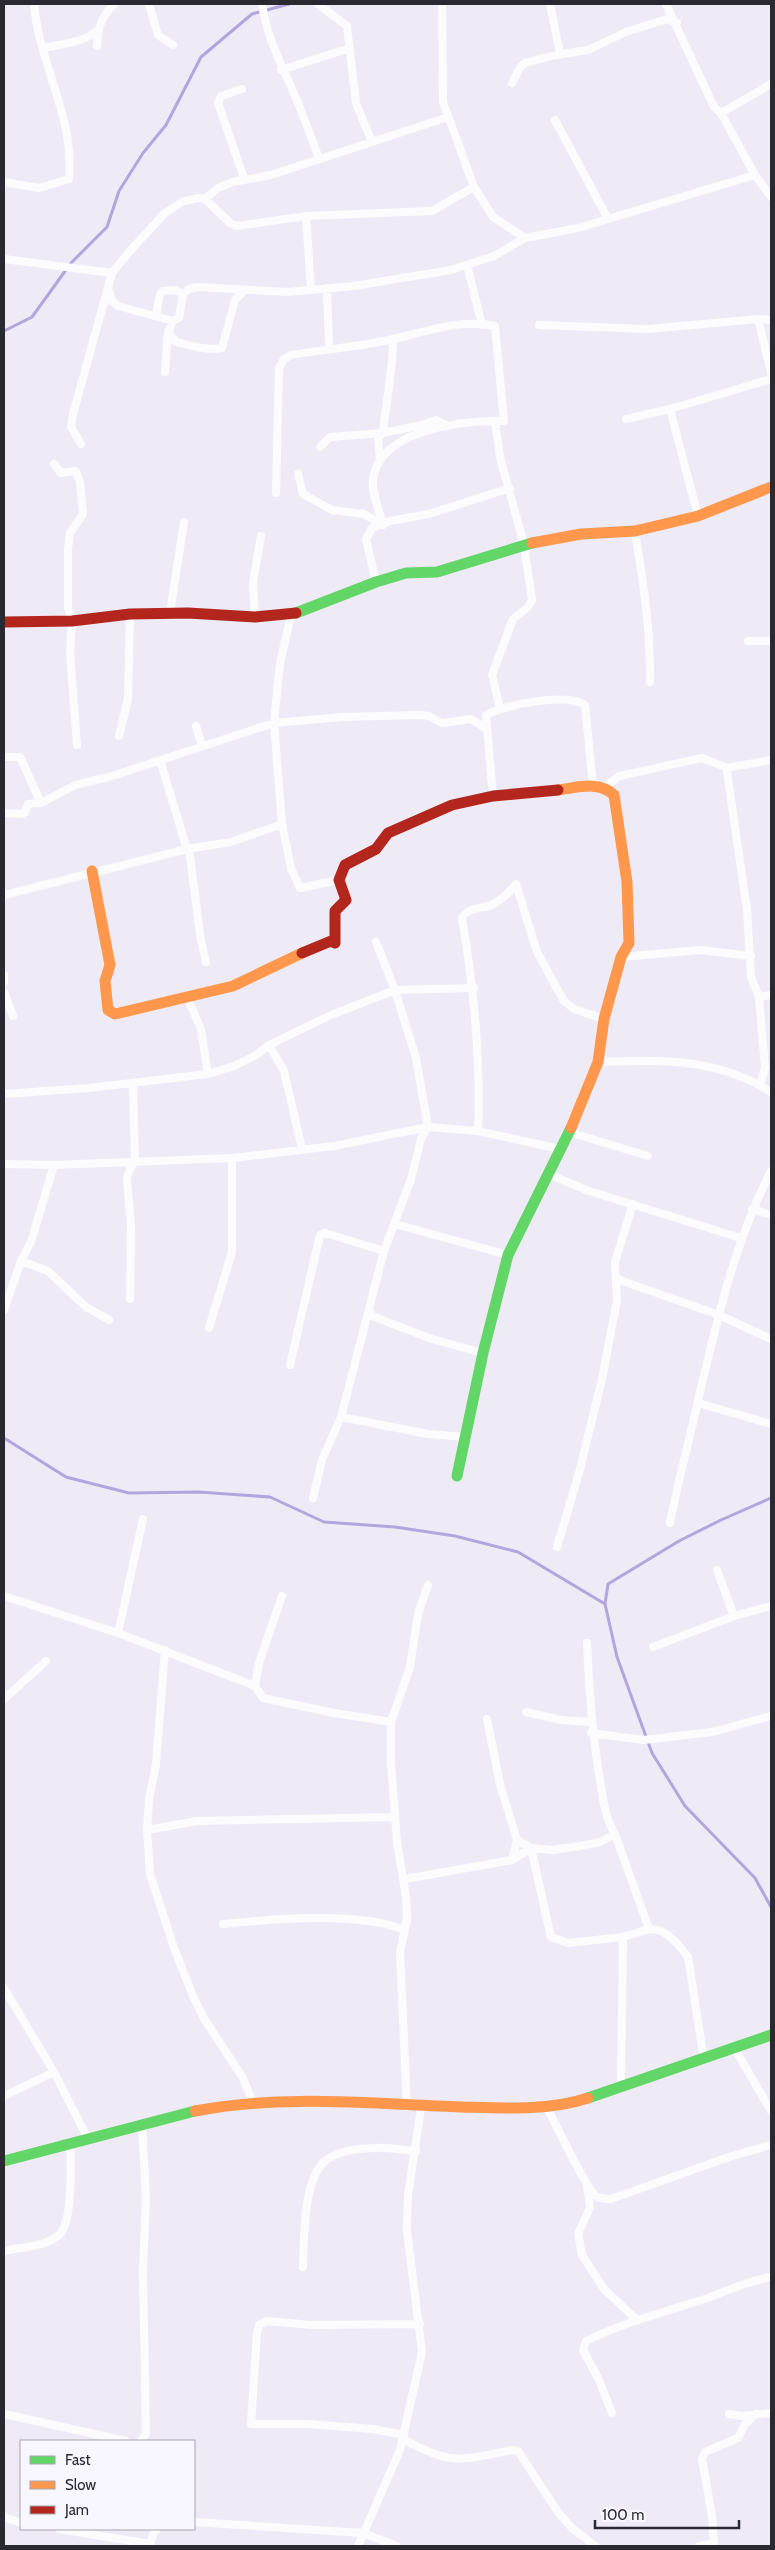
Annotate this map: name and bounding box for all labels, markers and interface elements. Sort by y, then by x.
legend [20,2440,195,2530]
text: Fast [65,2451,90,2469]
text: Slow [65,2476,96,2494]
scale bar [595,2498,739,2530]
text: Jam [64,2501,89,2519]
text: 100 m [602,2506,644,2524]

